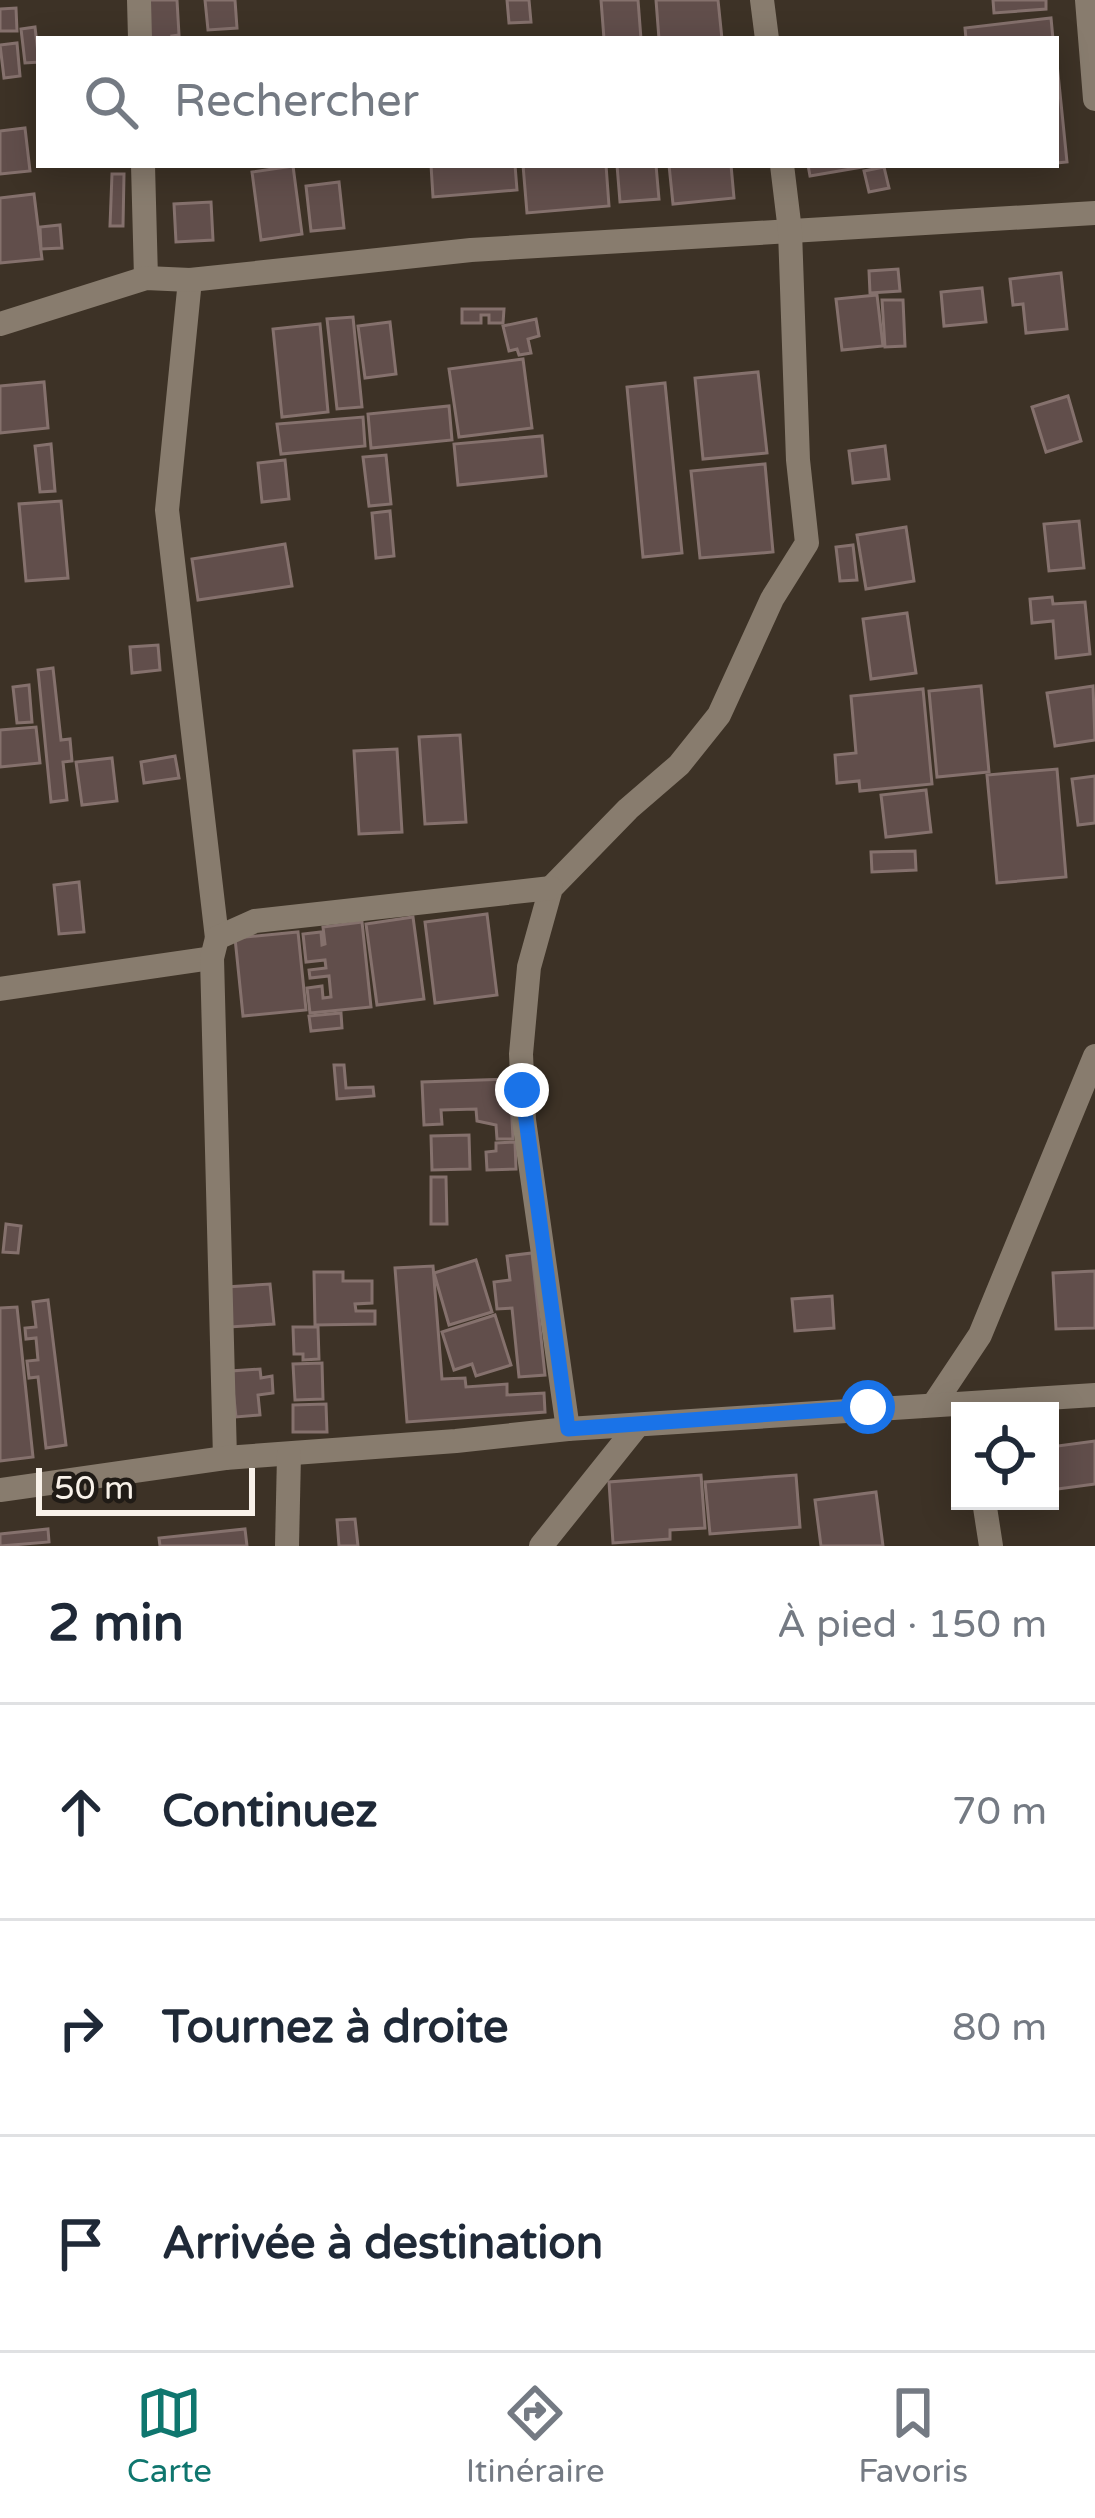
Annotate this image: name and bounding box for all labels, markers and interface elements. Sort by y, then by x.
search box [36,36,1059,168]
icon: search [78,69,144,135]
text: Rechercher [174,75,419,129]
route end [495,1063,549,1117]
route start [841,1380,895,1434]
map controls [951,1402,1059,1510]
button: locate [951,1402,1059,1510]
scale bar [36,1462,255,1515]
text: 50 m [54,1469,134,1508]
text: 2 min [48,1593,184,1655]
text: À pied · 150 m [777,1601,1047,1648]
icon: ahead [48,1779,114,1845]
text: Continuez [162,1785,378,1839]
text: 70 m [952,1788,1047,1835]
icon: right [48,1995,114,2061]
text: Tournez à droite [162,2001,508,2055]
text: 80 m [952,2004,1047,2051]
icon: arrive [48,2211,114,2277]
text: Arrivée à destination [162,2217,603,2271]
tab: Carte [127,2380,212,2491]
tab: Itinéraire [466,2380,605,2491]
tab: Favoris [858,2380,968,2491]

